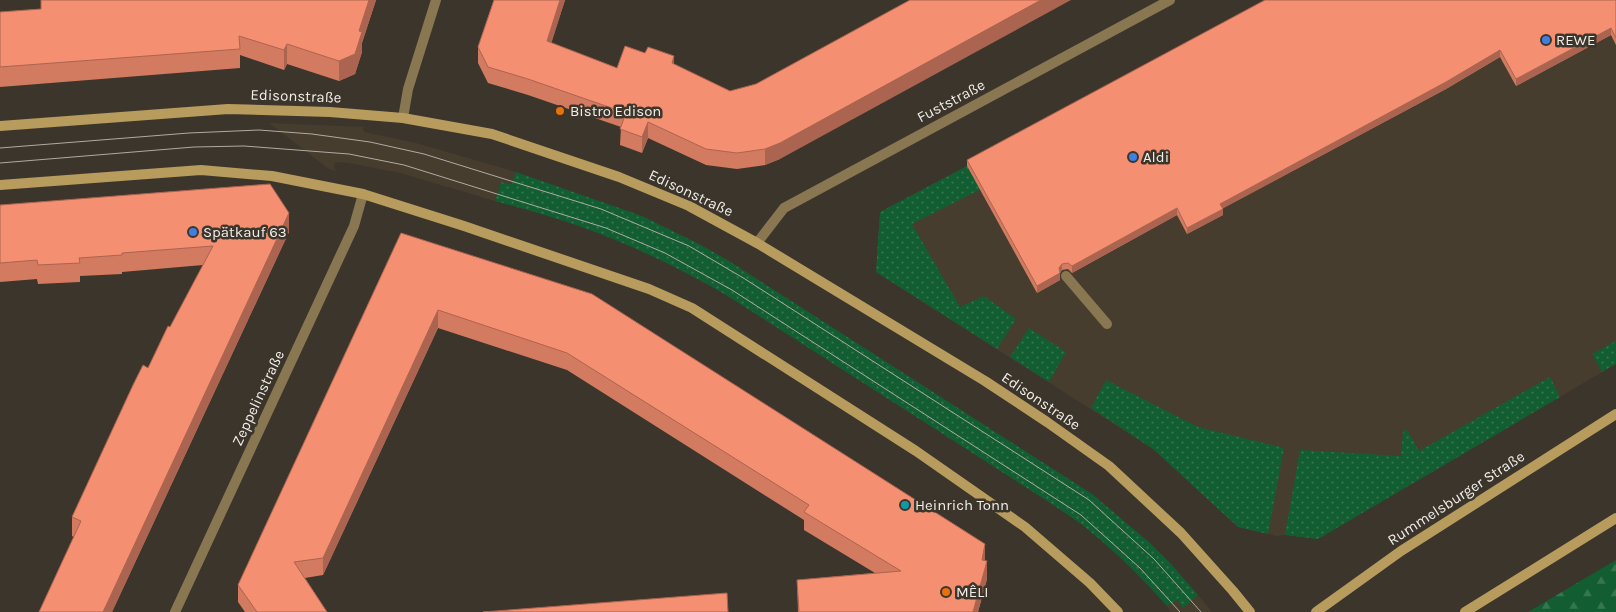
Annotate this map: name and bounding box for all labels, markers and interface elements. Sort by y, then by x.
place label: REWE [1556,31,1595,49]
marker: REWE [1540,34,1552,46]
street label: Fuststraße [914,76,988,126]
street label: Edisonstraße [250,85,342,107]
place label: Bistro Edison [570,102,661,120]
marker: Bistro Edison [554,105,566,117]
place label: Aldi [1143,148,1169,166]
marker: Aldi [1127,151,1139,163]
street label: Edisonstraße [646,166,736,220]
place label: Spätkauf 63 [203,223,287,241]
marker: Spätkauf 63 [187,226,199,238]
street label: Zeppelinstraße [228,347,288,449]
street label: Edisonstraße [998,368,1084,434]
street label: Rummelsburger Straße [1384,447,1528,549]
place label: Heinrich Tonn [915,496,1009,514]
marker: Heinrich Tonn [899,499,911,511]
place label: MÊLI [956,583,988,601]
marker: MÊLI [940,586,952,598]

